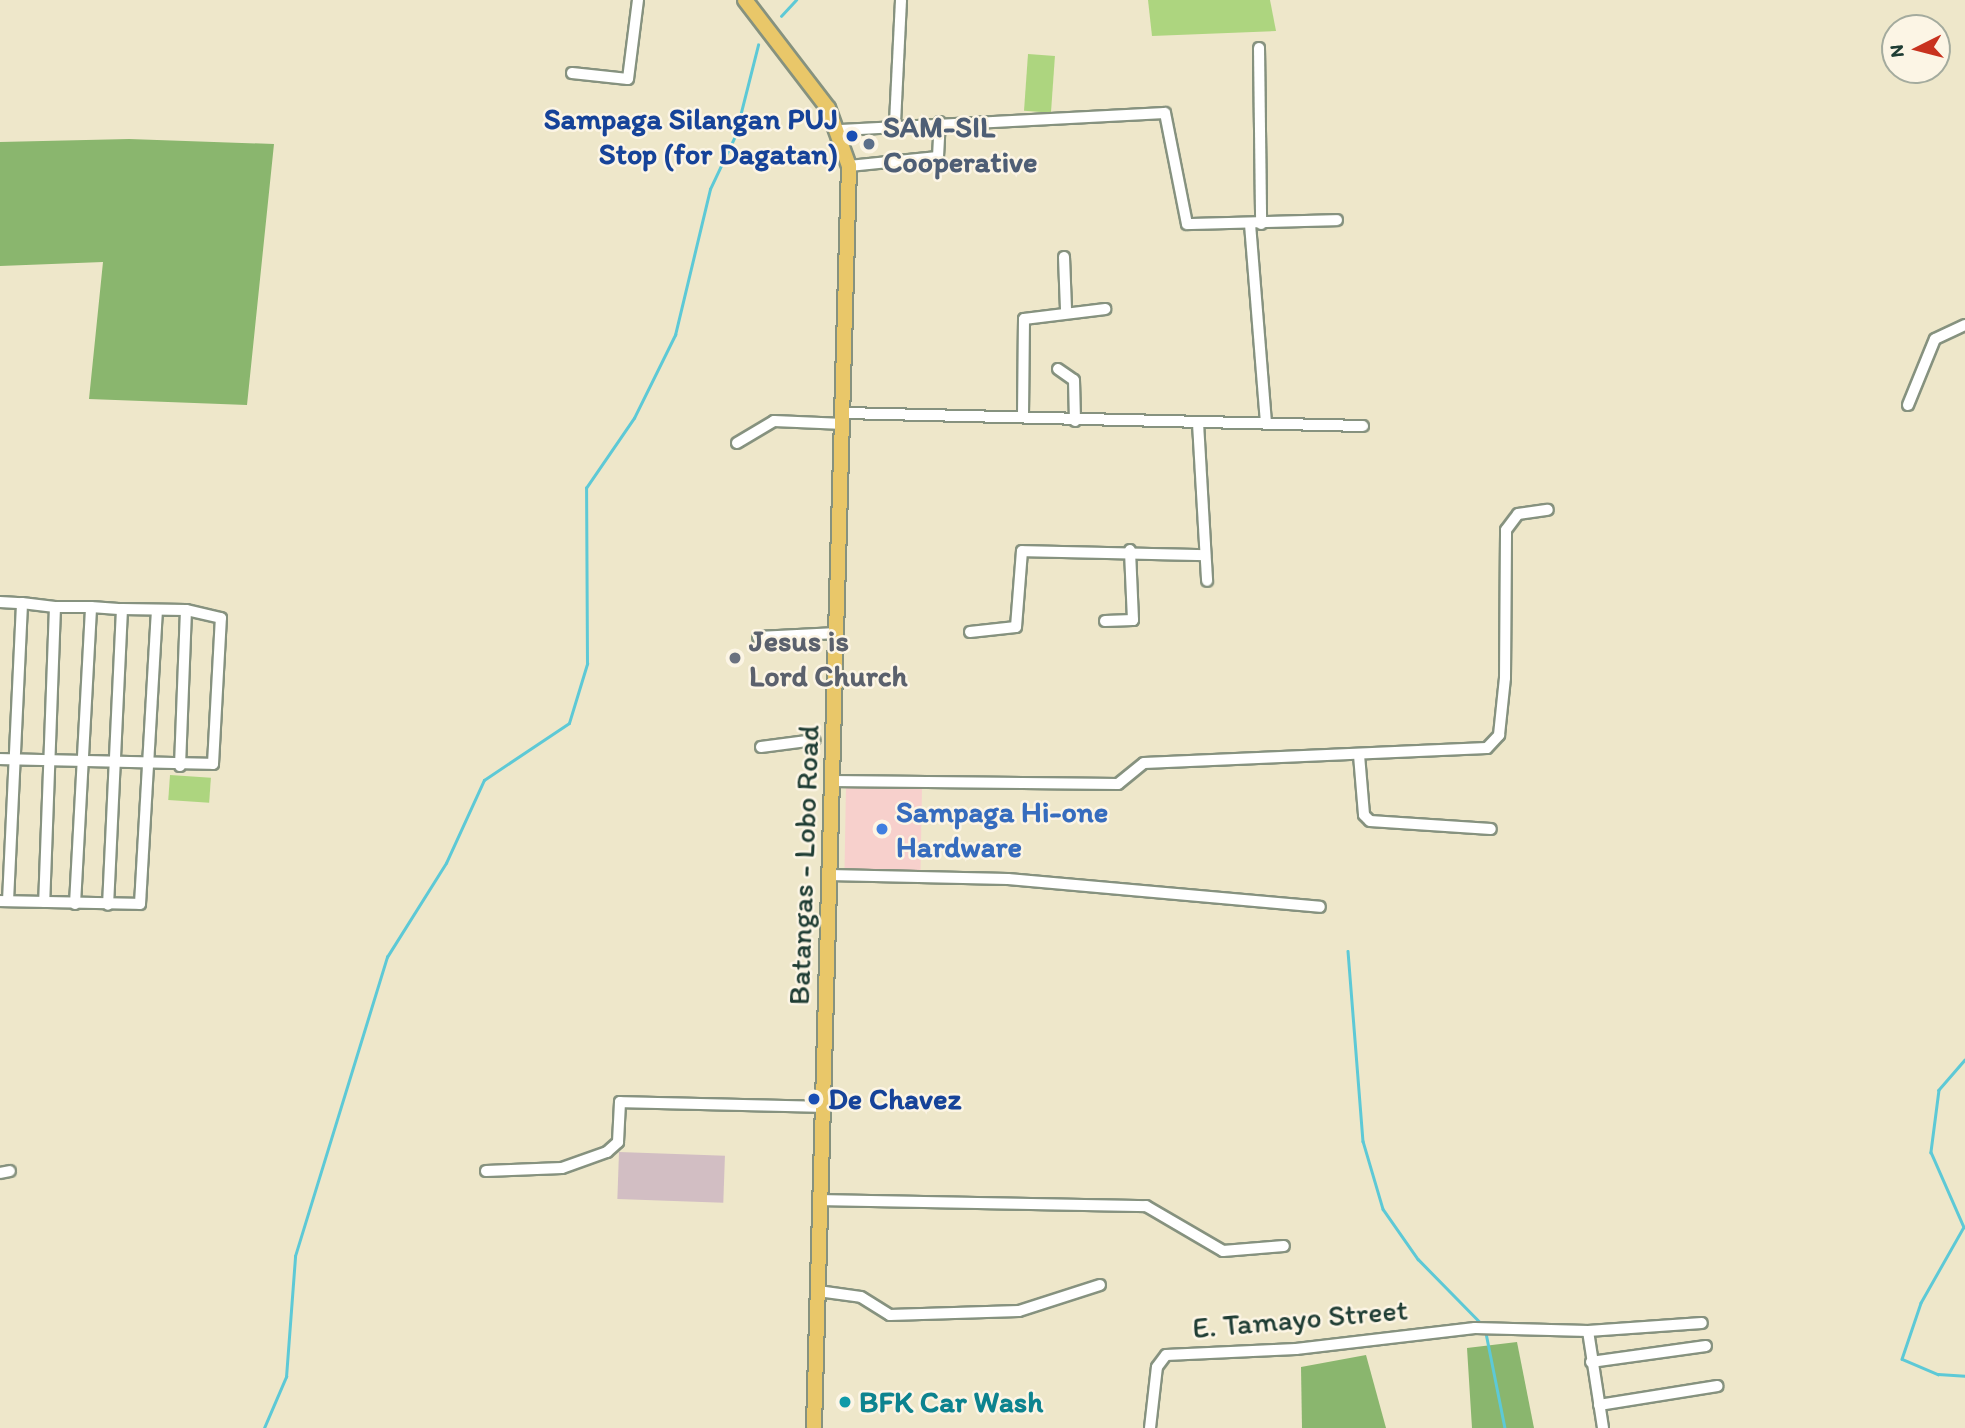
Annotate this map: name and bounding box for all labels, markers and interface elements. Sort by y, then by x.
north arrow [1881,14,1951,84]
text: N [1885,43,1909,59]
place label: Sampaga Silangan PUJ Stop (for Dagatan) [544,101,838,172]
place label: SAM-SIL Cooperative [883,109,1037,180]
marker: Sampaga Silangan PUJ Stop (for Dagatan) [844,128,860,144]
marker: SAM-SIL Cooperative [861,136,877,152]
place label: Jesus is Lord Church [749,623,908,694]
marker: Jesus is Lord Church [727,650,743,666]
street label: Batangas - Lobo Road [781,725,827,1005]
place label: Sampaga Hi-one Hardware [896,794,1108,864]
marker: Sampaga Hi-one Hardware [874,821,890,837]
place label: De Chavez [828,1081,962,1117]
marker: De Chavez [806,1091,822,1107]
street label: E. Tamayo Street [1191,1292,1409,1346]
place label: BFK Car Wash [859,1384,1042,1420]
marker: BFK Car Wash [837,1394,853,1410]

